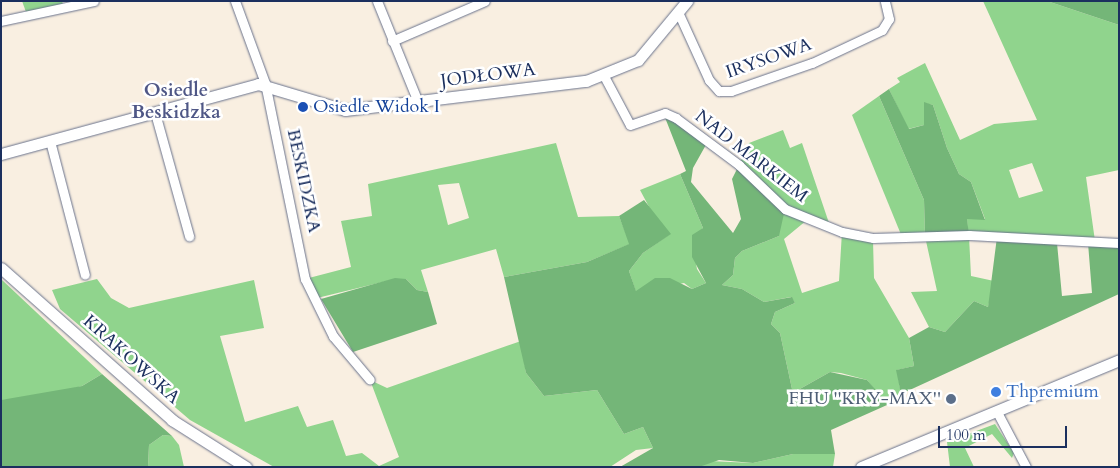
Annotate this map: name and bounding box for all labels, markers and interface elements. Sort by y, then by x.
street label: IRYSOWA [723,34,815,84]
street label: JODŁOWA [439,59,537,93]
district label: Osiedle Beskidzka [131,80,221,124]
place label: Osiedle Widok I [313,96,440,118]
marker: Osiedle Widok I [297,101,309,113]
street label: NAD MARKIEM [690,106,812,208]
street label: BESKIDZKA [281,127,325,235]
street label: KRAKOWSKA [78,311,184,409]
place label: Thpremium [1006,381,1099,403]
marker: Thpremium [990,386,1002,398]
place label: FHU ''KRY-MAX'' [789,388,941,410]
marker: FHU ''KRY-MAX'' [945,393,957,405]
scale bar [940,416,1069,448]
text: 100 m [946,425,986,445]

